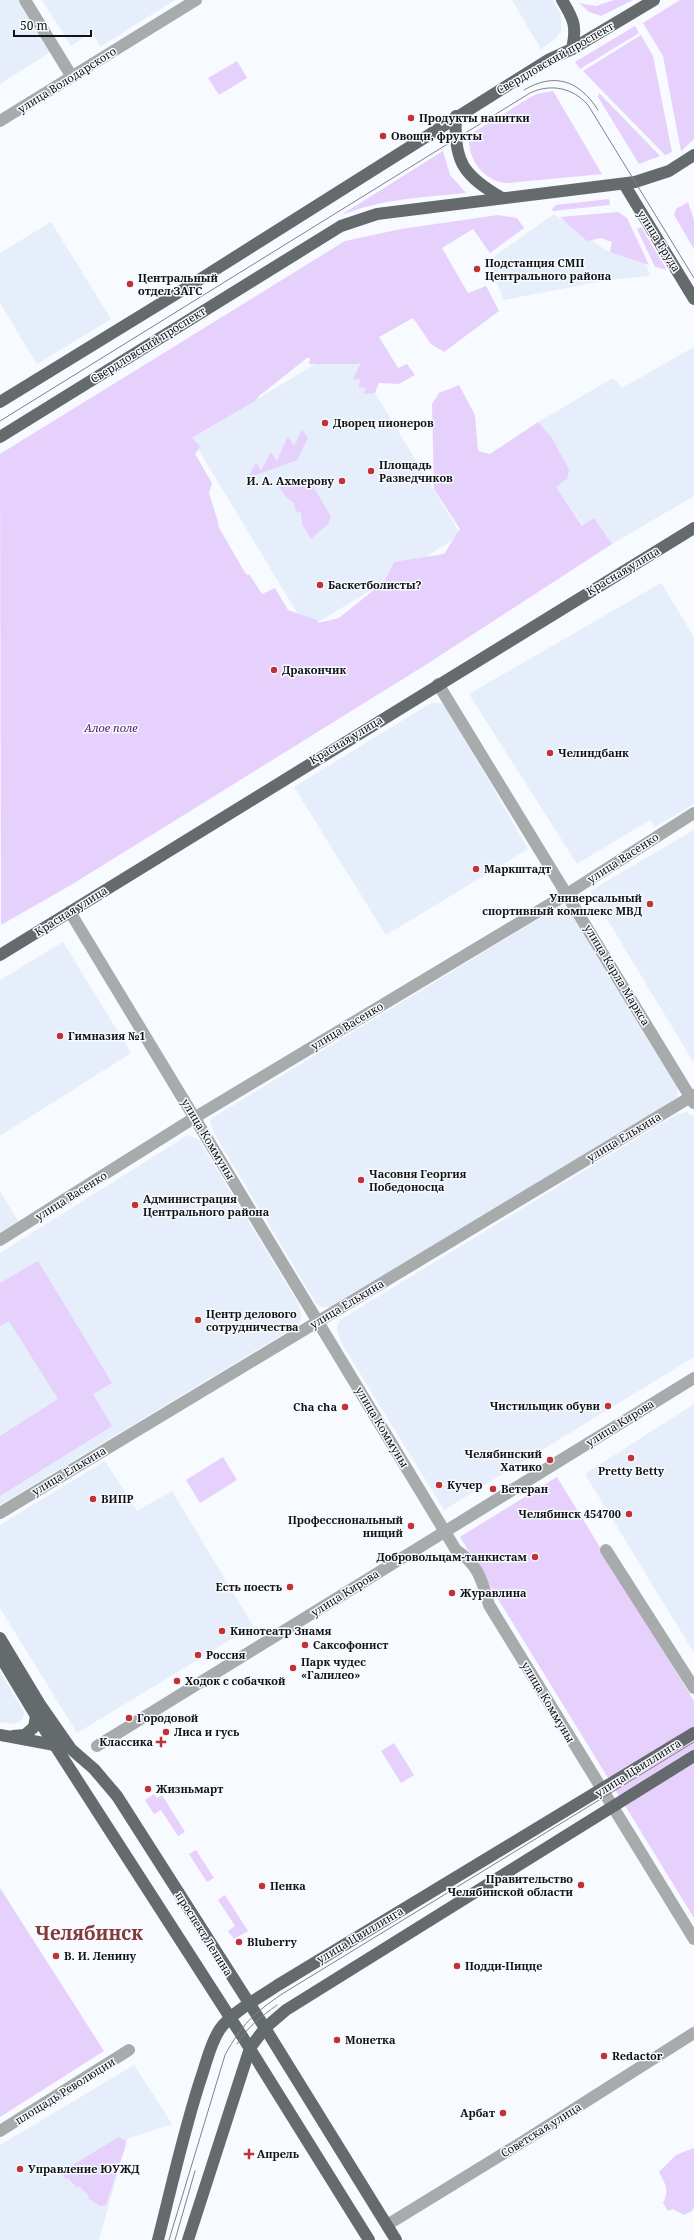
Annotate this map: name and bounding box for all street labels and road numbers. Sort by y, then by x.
street label: Свердловский проспект [493,18,616,97]
street label: улица Володарского [15,43,119,116]
street label: улица Труда [635,207,684,274]
street label: Свердловский проспект [87,303,208,386]
street label: Красная улица [583,543,662,598]
street label: Красная улица [306,712,385,767]
street label: улица Васенко [584,829,661,886]
street label: Красная улица [31,882,110,939]
street label: улица Карла Маркса [581,921,654,1028]
street label: улица Васенко [308,998,386,1053]
street label: улица Коммуны [178,1096,238,1182]
street label: улица Елькина [584,1109,664,1165]
street label: улица Васенко [32,1168,109,1224]
street label: улица Елькина [307,1276,387,1332]
street label: улица Коммуны [352,1384,412,1470]
street label: улица Кирова [583,1396,657,1450]
street label: улица Елькина [29,1443,109,1499]
street label: улица Кирова [308,1566,382,1620]
street label: улица Коммуны [518,1659,578,1745]
street label: улица Цвиллинга [592,1735,684,1800]
street label: проспект Ленина [172,1889,236,1979]
street label: улица Цвиллинга [314,1903,406,1966]
street label: площадь Революции [12,2054,118,2128]
street label: Советская улица [498,2099,584,2160]

